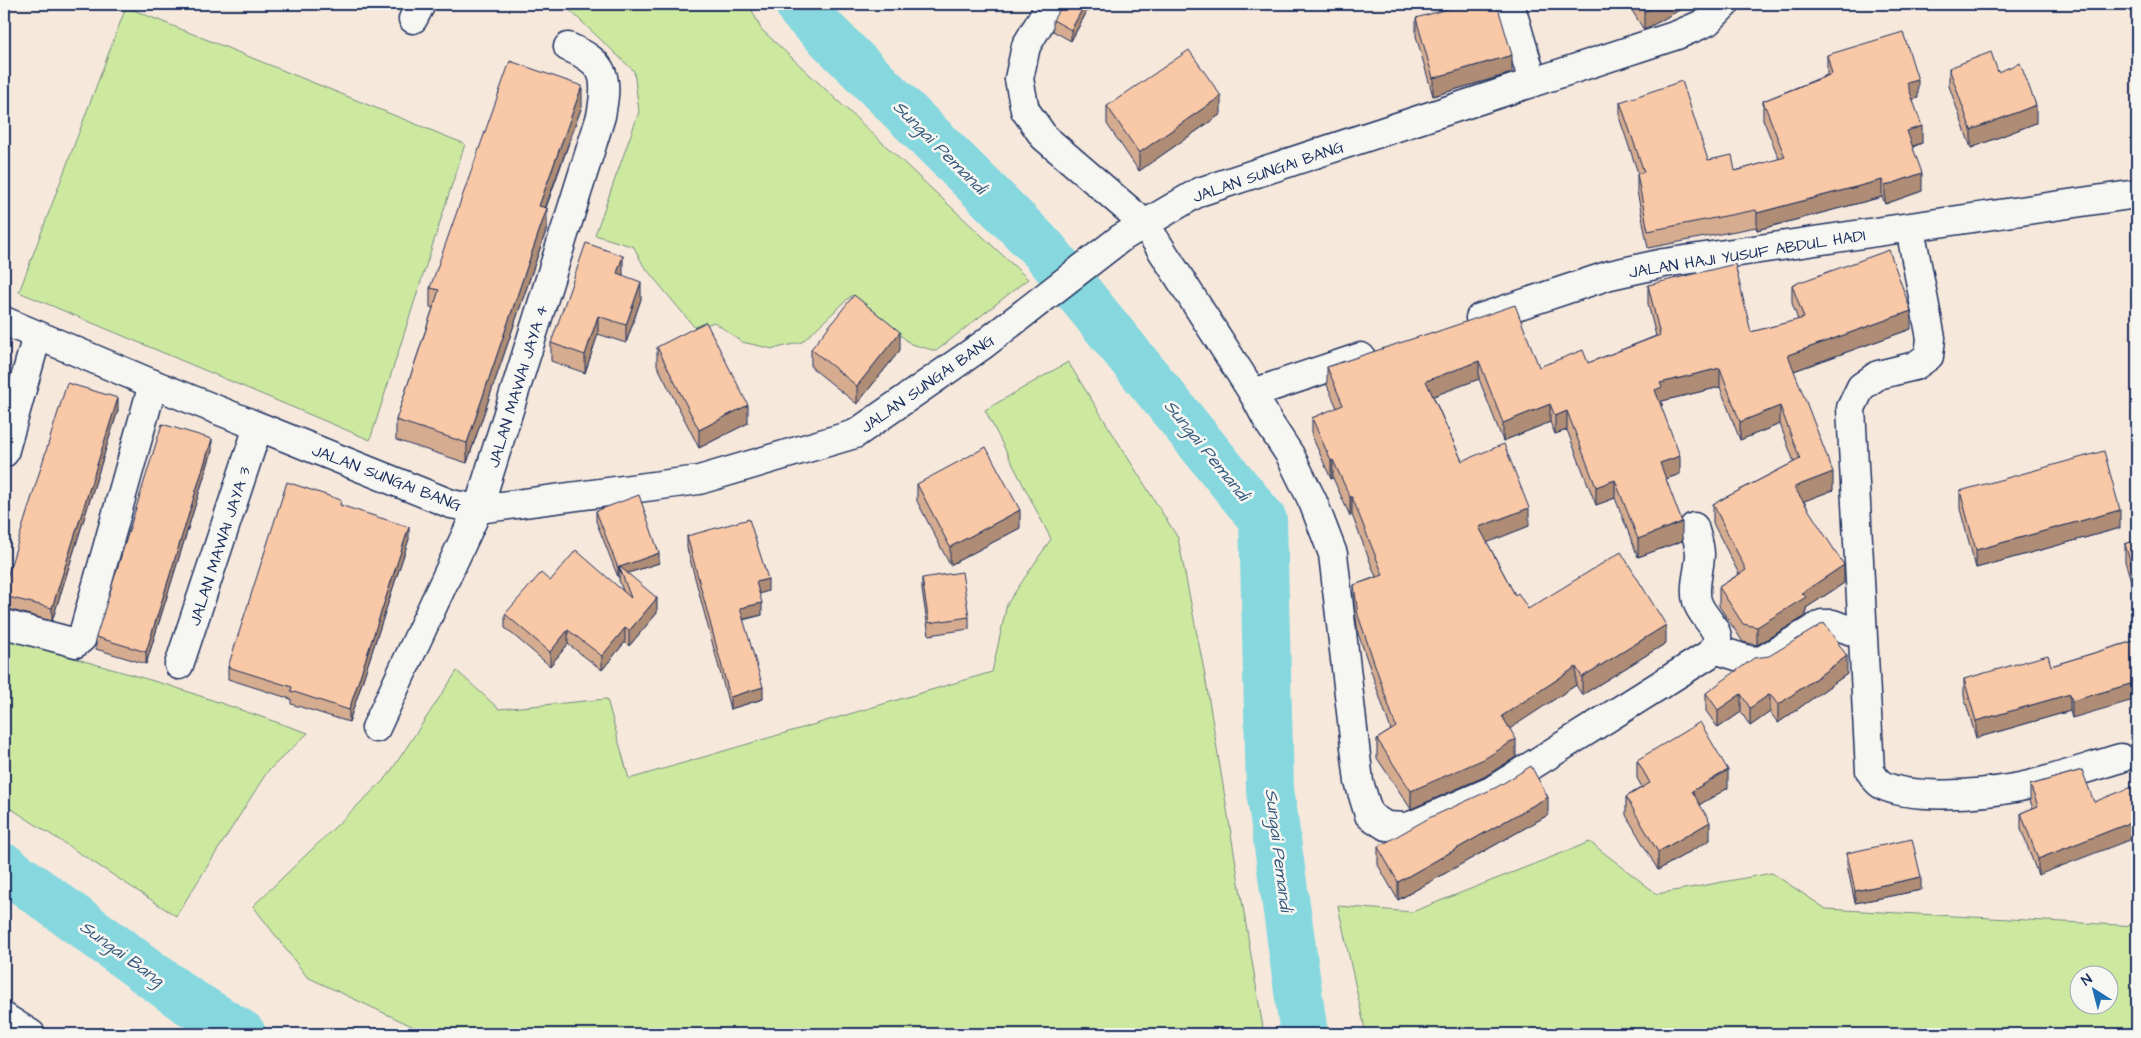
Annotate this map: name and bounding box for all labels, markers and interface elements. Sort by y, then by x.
water label: Sungai Pemandi [886,95,994,202]
street label: JALAN SUNGAI BANG [1190,136,1347,208]
street label: JALAN HAJI YUSUF ABDUL HADI [1627,224,1867,284]
street label: JALAN MAWAI JAYA 4 [483,302,553,470]
street label: JALAN SUNGAI BANG [856,329,999,438]
water label: Sungai Pemandi [1157,394,1257,509]
street label: JALAN SUNGAI BANG [309,439,465,517]
street label: JALAN MAWAI JAYA 3 [184,464,256,629]
water label: Sungai Pemandi [1258,787,1299,915]
water label: Sungai Bang [74,914,170,994]
north arrow [2068,966,2118,1016]
text: N [2078,969,2097,991]

